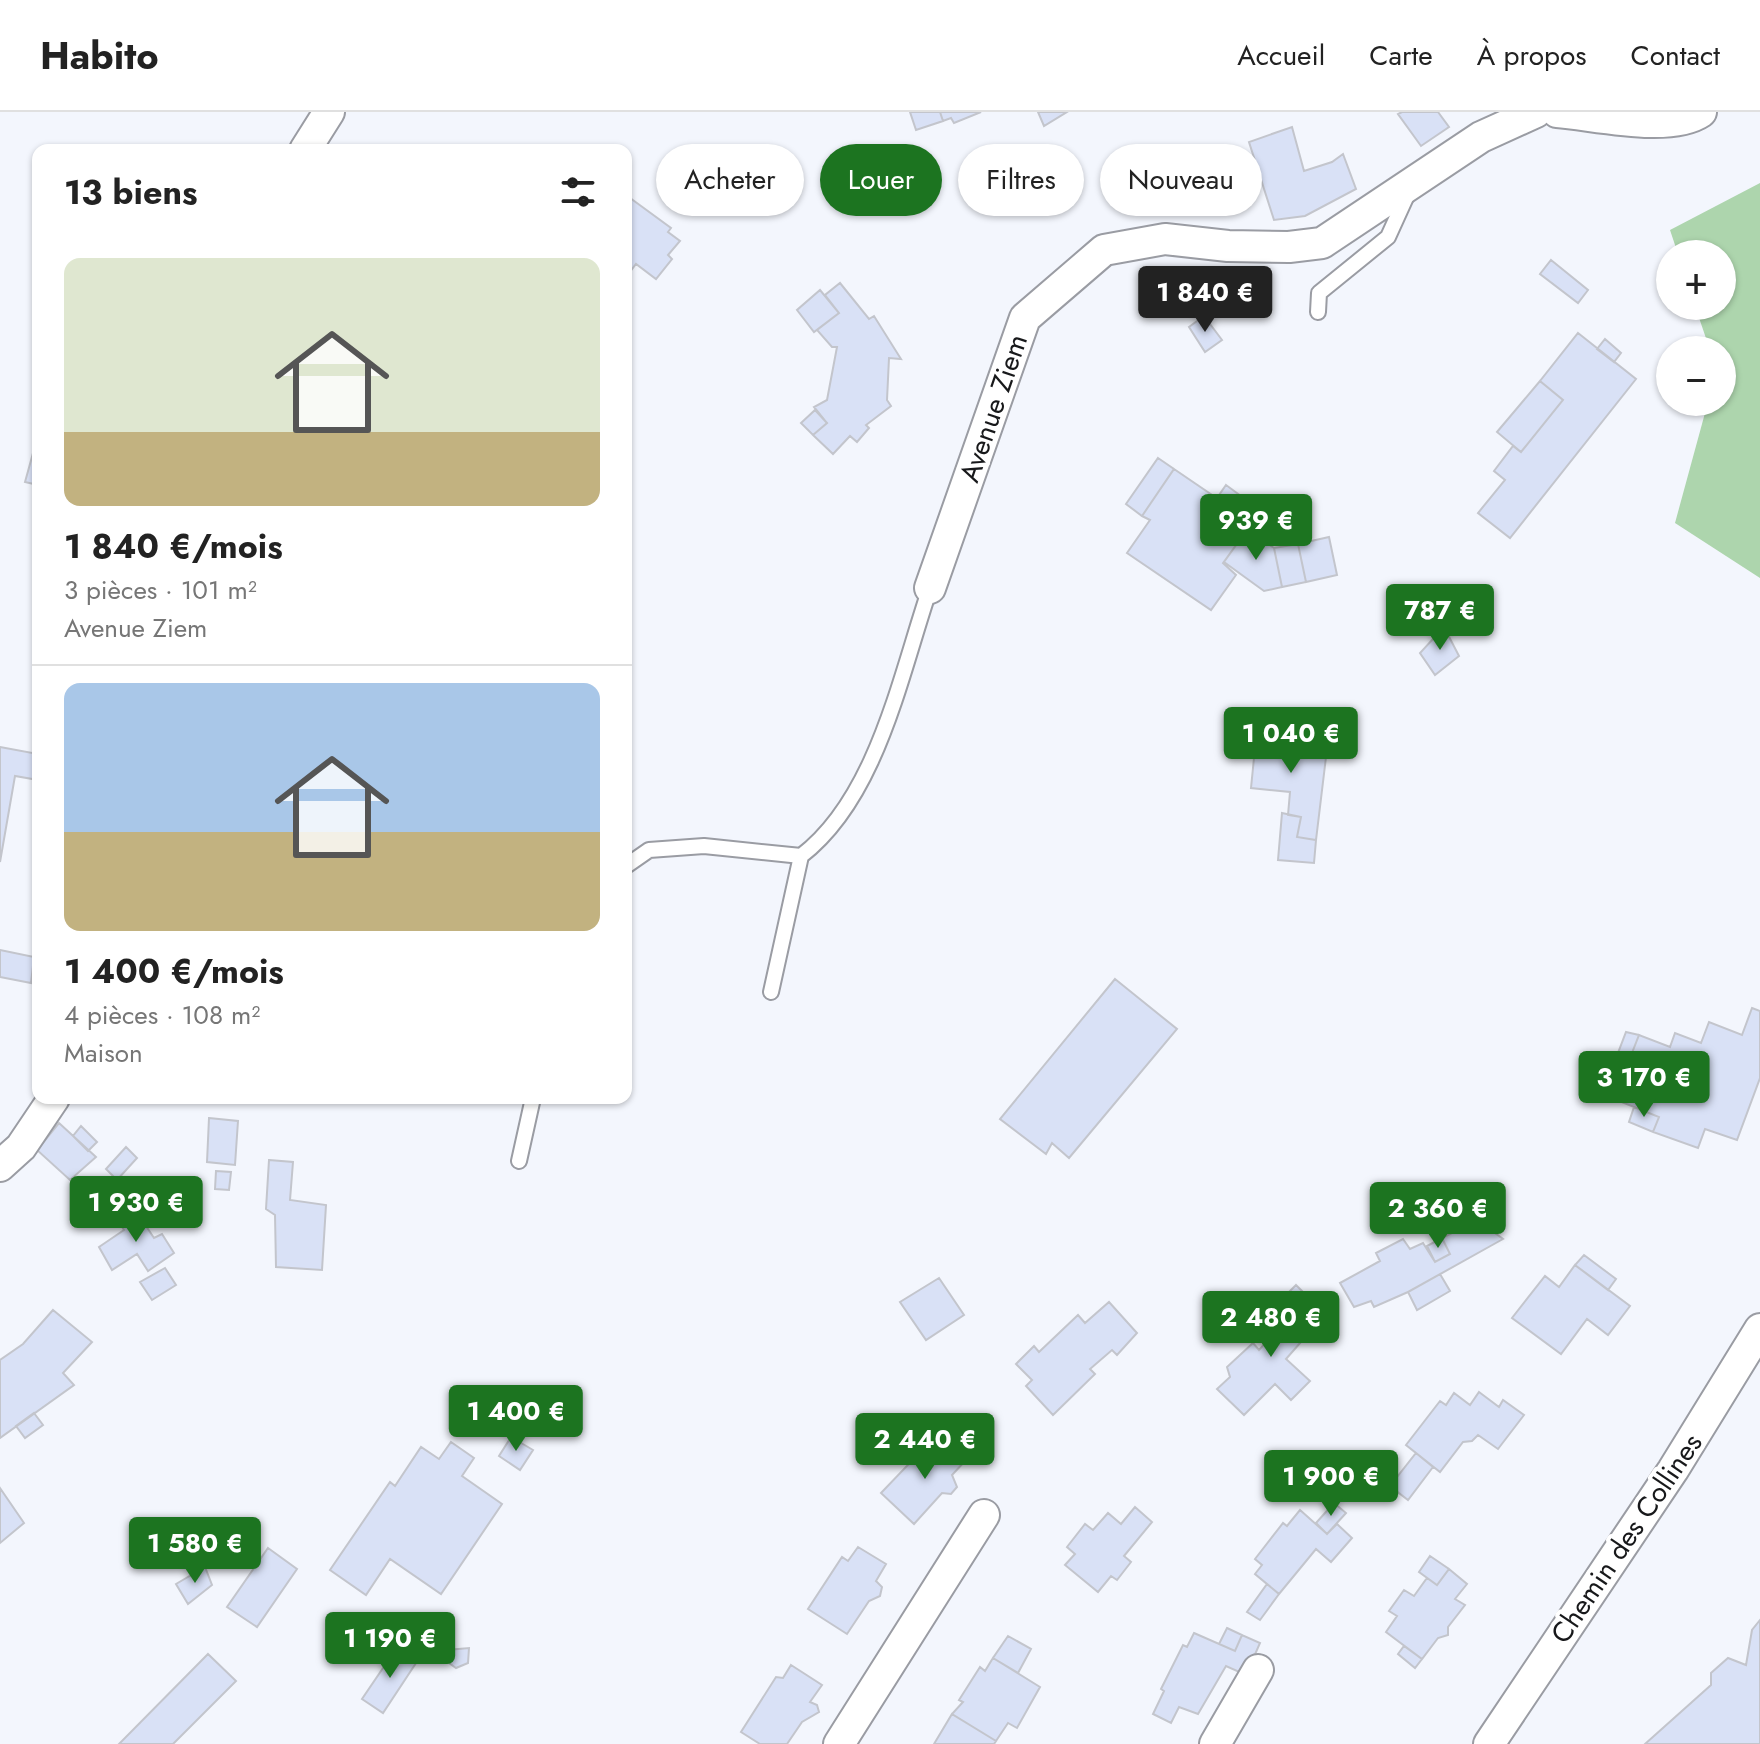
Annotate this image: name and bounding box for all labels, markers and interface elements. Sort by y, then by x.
text: Habito [40,28,159,83]
text: Accueil [1237,35,1325,76]
text: Carte [1369,35,1433,76]
text: À propos [1477,35,1587,76]
text: Contact [1631,35,1720,76]
chip: Acheter [656,144,804,216]
chip: Louer [820,144,942,216]
chip: Filtres [958,144,1084,216]
chip: Nouveau [1100,144,1262,216]
text: 13 biens [64,168,198,217]
icon: filters [556,170,600,214]
map controls [1656,240,1736,416]
button: + [1656,240,1736,320]
pin: 1 840 € [1131,266,1279,334]
text: 1 840 € [1156,273,1254,311]
icon: home [260,310,404,454]
street label: Avenue Ziem [949,328,1038,488]
button: − [1656,336,1736,416]
pin: 939 € [1200,494,1312,562]
text: 939 € [1218,501,1294,539]
text: 1 840 €/mois [64,522,283,571]
text: 3 pièces · 101 m² [64,571,257,609]
pin: 787 € [1384,584,1496,652]
text: 787 € [1404,591,1476,629]
text: Avenue Ziem [64,609,207,647]
pin: 1 040 € [1217,707,1365,775]
text: 1 040 € [1242,714,1340,752]
icon: home [260,735,404,879]
text: 1 400 €/mois [64,947,284,996]
text: 4 pièces · 108 m² [64,996,260,1034]
text: Maison [64,1034,143,1072]
pin: 3 170 € [1570,1051,1718,1119]
text: 3 170 € [1597,1058,1691,1096]
pin: 1 930 € [62,1176,210,1244]
pin: 2 360 € [1364,1182,1512,1250]
text: 1 930 € [88,1183,184,1221]
text: 2 360 € [1388,1189,1488,1227]
pin: 2 480 € [1197,1291,1345,1359]
text: 2 480 € [1220,1298,1322,1336]
pin: 1 400 € [442,1385,590,1453]
text: 1 400 € [467,1392,565,1430]
pin: 2 440 € [851,1413,999,1481]
text: 2 440 € [873,1420,977,1458]
street label: Chemin des Collines [1541,1425,1712,1652]
pin: 1 900 € [1257,1450,1405,1518]
text: 1 900 € [1282,1457,1380,1495]
pin: 1 580 € [121,1517,269,1585]
text: 1 580 € [147,1524,243,1562]
pin: 1 190 € [316,1612,464,1680]
text: 1 190 € [343,1619,437,1657]

